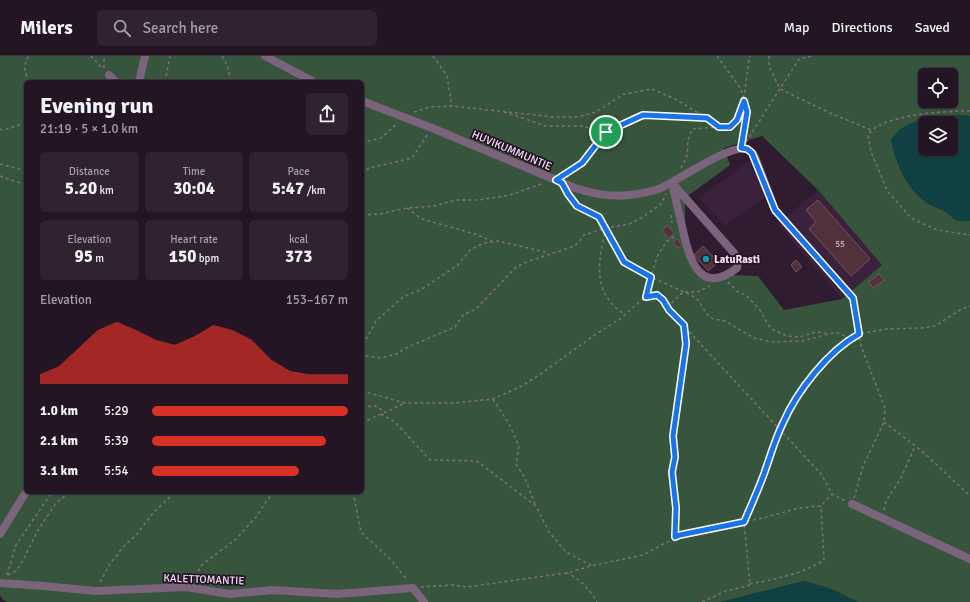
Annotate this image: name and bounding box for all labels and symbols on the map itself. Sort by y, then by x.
pin [589,115,623,149]
street label: HUVIKUMMUNTIE [470,128,554,173]
house number: 55 [835,239,845,250]
place label: LatuRasti [714,253,760,266]
marker: LatuRasti [701,254,711,264]
street label: KALETTOMANTIE [163,572,245,587]

